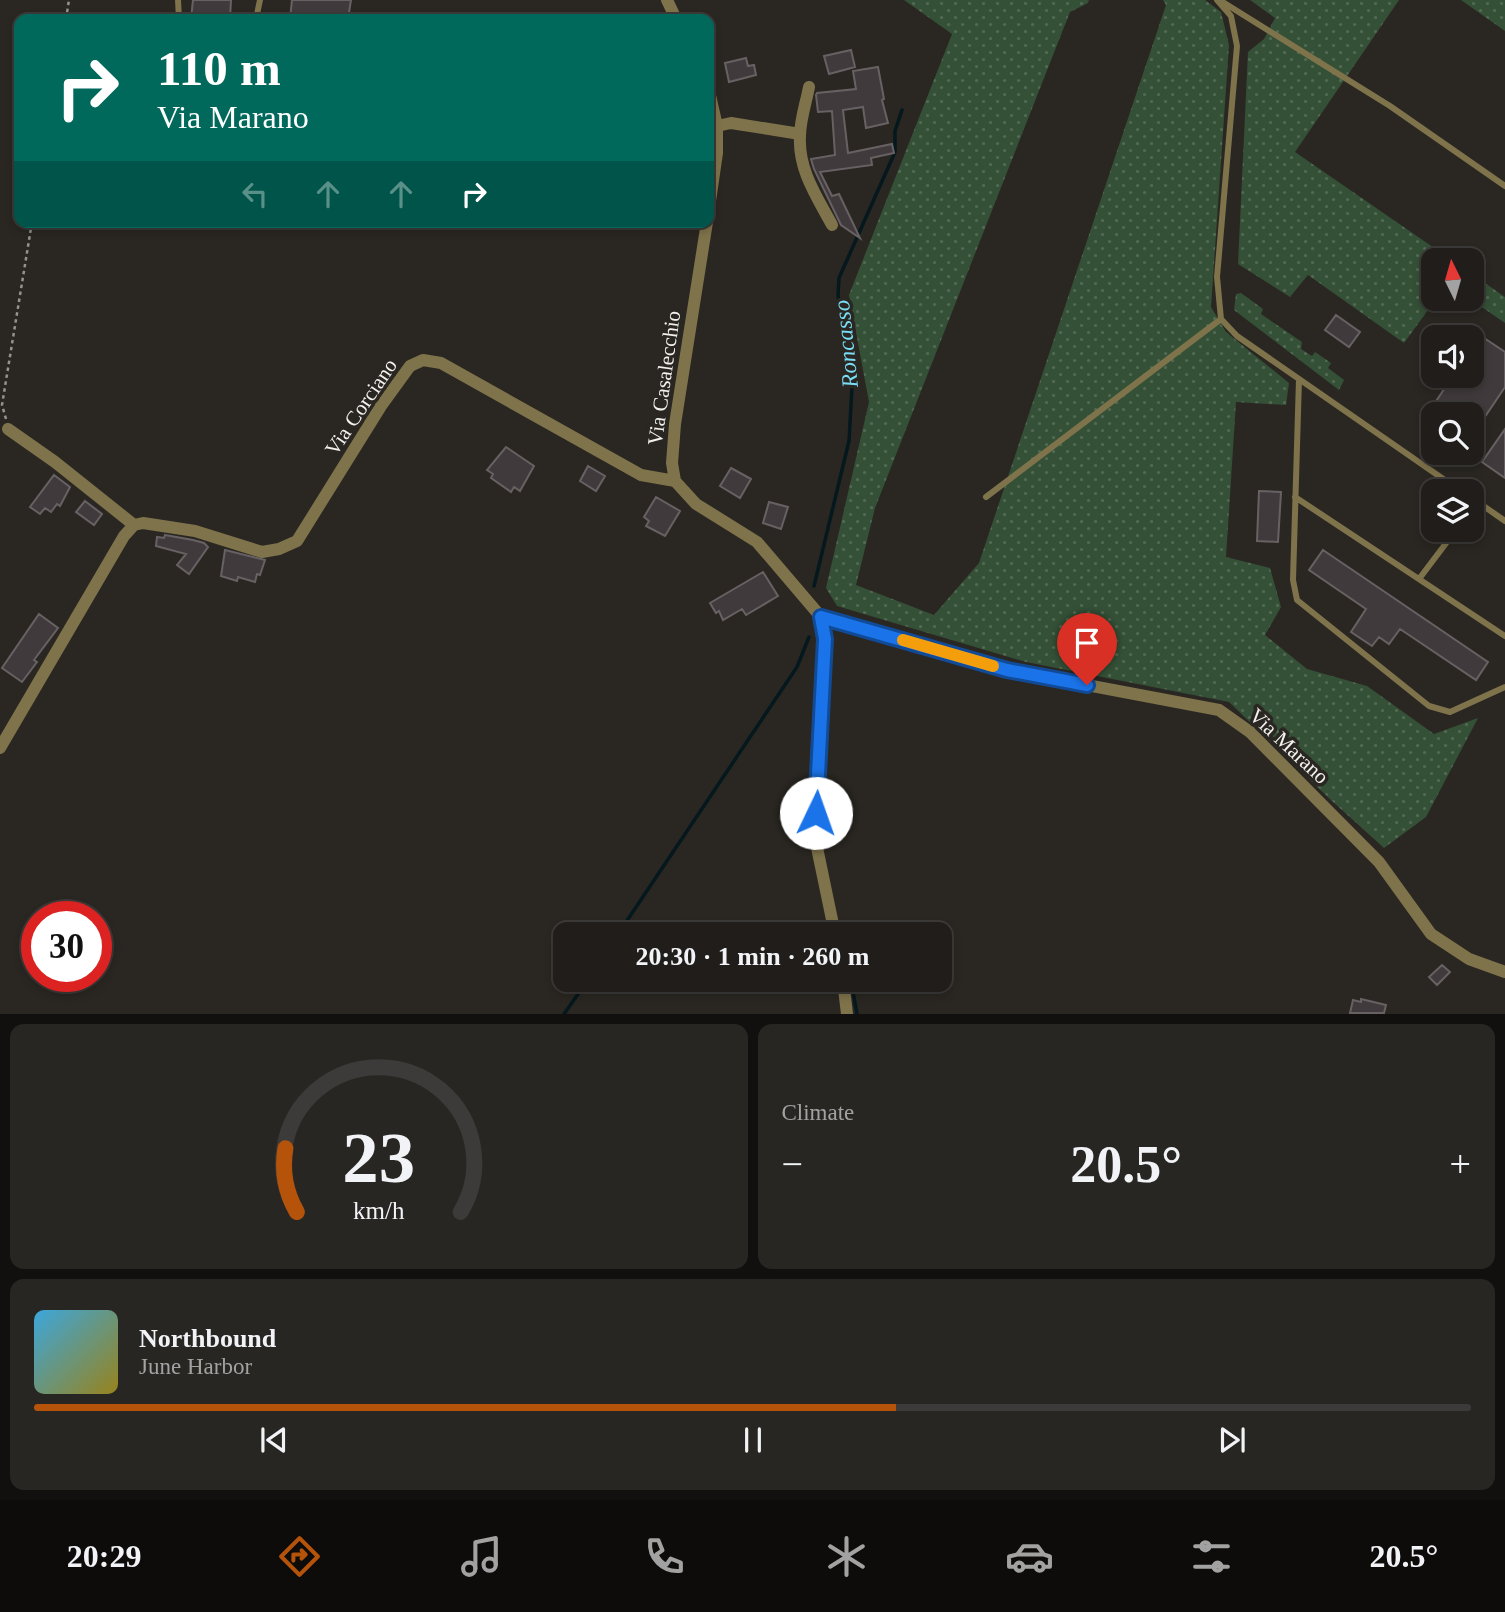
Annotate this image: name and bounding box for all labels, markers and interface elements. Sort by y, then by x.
text: 110 m [157,41,281,96]
icon: right [42,42,133,133]
text: Via Marano [157,99,309,135]
icon: left [236,175,274,213]
icon: ahead [309,175,347,213]
icon: ahead [382,175,420,213]
icon: right [455,175,493,213]
north arrow [1421,248,1484,312]
map controls [1421,248,1484,542]
water label: Roncasso [829,299,863,390]
street label: Via Casalecchio [643,309,685,447]
button: sound [1421,325,1484,388]
street label: Via Corciano [320,354,402,460]
button: search [1421,402,1484,465]
button: layers [1421,479,1484,542]
pin [1057,613,1117,685]
icon: arrive [1068,624,1106,662]
street label: Via Marano [1244,703,1334,789]
position arrow [779,776,853,850]
speed limit sign: 30 [21,901,112,992]
text: 20:30 · 1 min · 260 m [636,942,870,971]
text: Climate [782,1100,854,1125]
text: 23 [342,1118,415,1199]
text: 20.5° [1070,1136,1182,1193]
text: − [782,1143,803,1185]
text: + [1450,1143,1471,1185]
text: km/h [353,1197,405,1224]
text: Northbound [139,1324,276,1353]
text: June Harbor [139,1354,252,1379]
icon: previous [255,1421,293,1459]
icon: pause [734,1421,772,1459]
icon: next [1213,1421,1251,1459]
icon: directions [275,1532,324,1581]
icon: music [457,1532,506,1581]
icon: phone [640,1532,689,1581]
icon: climate [822,1532,871,1581]
icon: car [1005,1532,1054,1581]
icon: filters [1187,1532,1236,1581]
text: 20:29 [67,1538,141,1574]
text: 20.5° [1369,1538,1438,1574]

